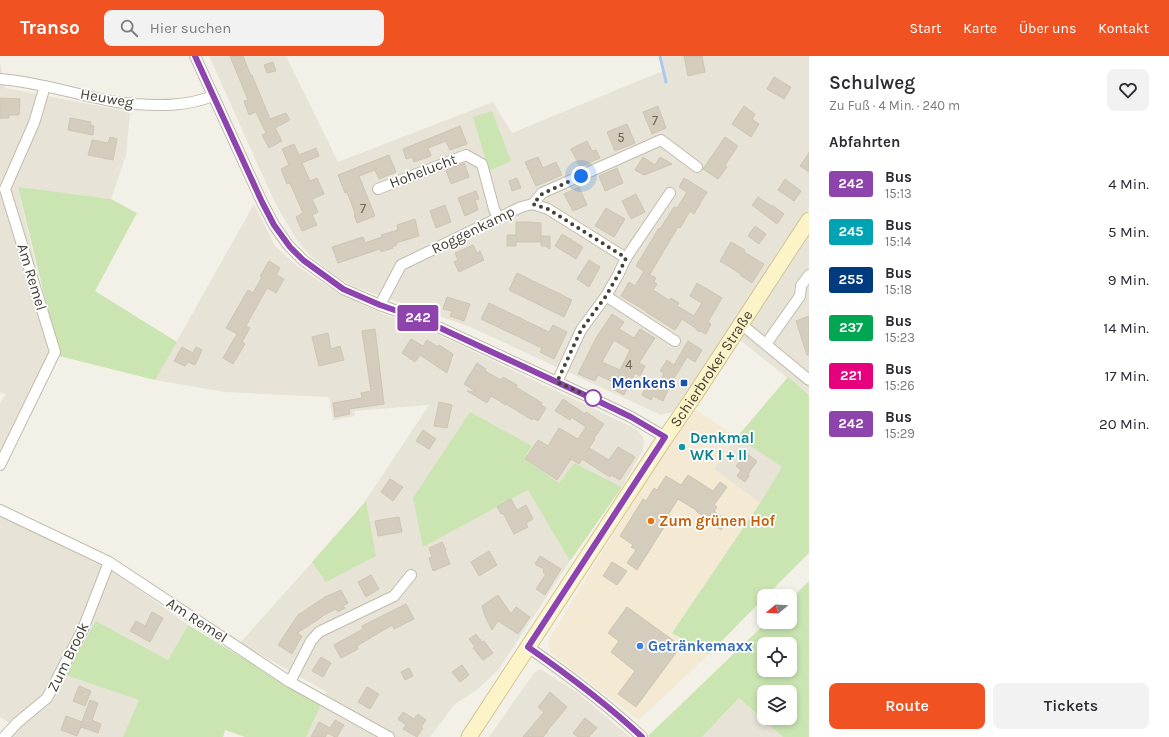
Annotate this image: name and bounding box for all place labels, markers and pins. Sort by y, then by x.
place label: Menkens [612,374,676,392]
marker: Menkens [679,378,689,388]
unlabelled marker [584,389,602,407]
place label: Denkmal WK I + II [690,429,754,464]
marker: Denkmal WK I + II [677,442,687,452]
place label: Zum grünen Hof [659,512,775,530]
marker: Zum grünen Hof [646,516,656,526]
place label: Getränkemaxx [648,637,753,655]
marker: Getränkemaxx [635,641,645,651]

